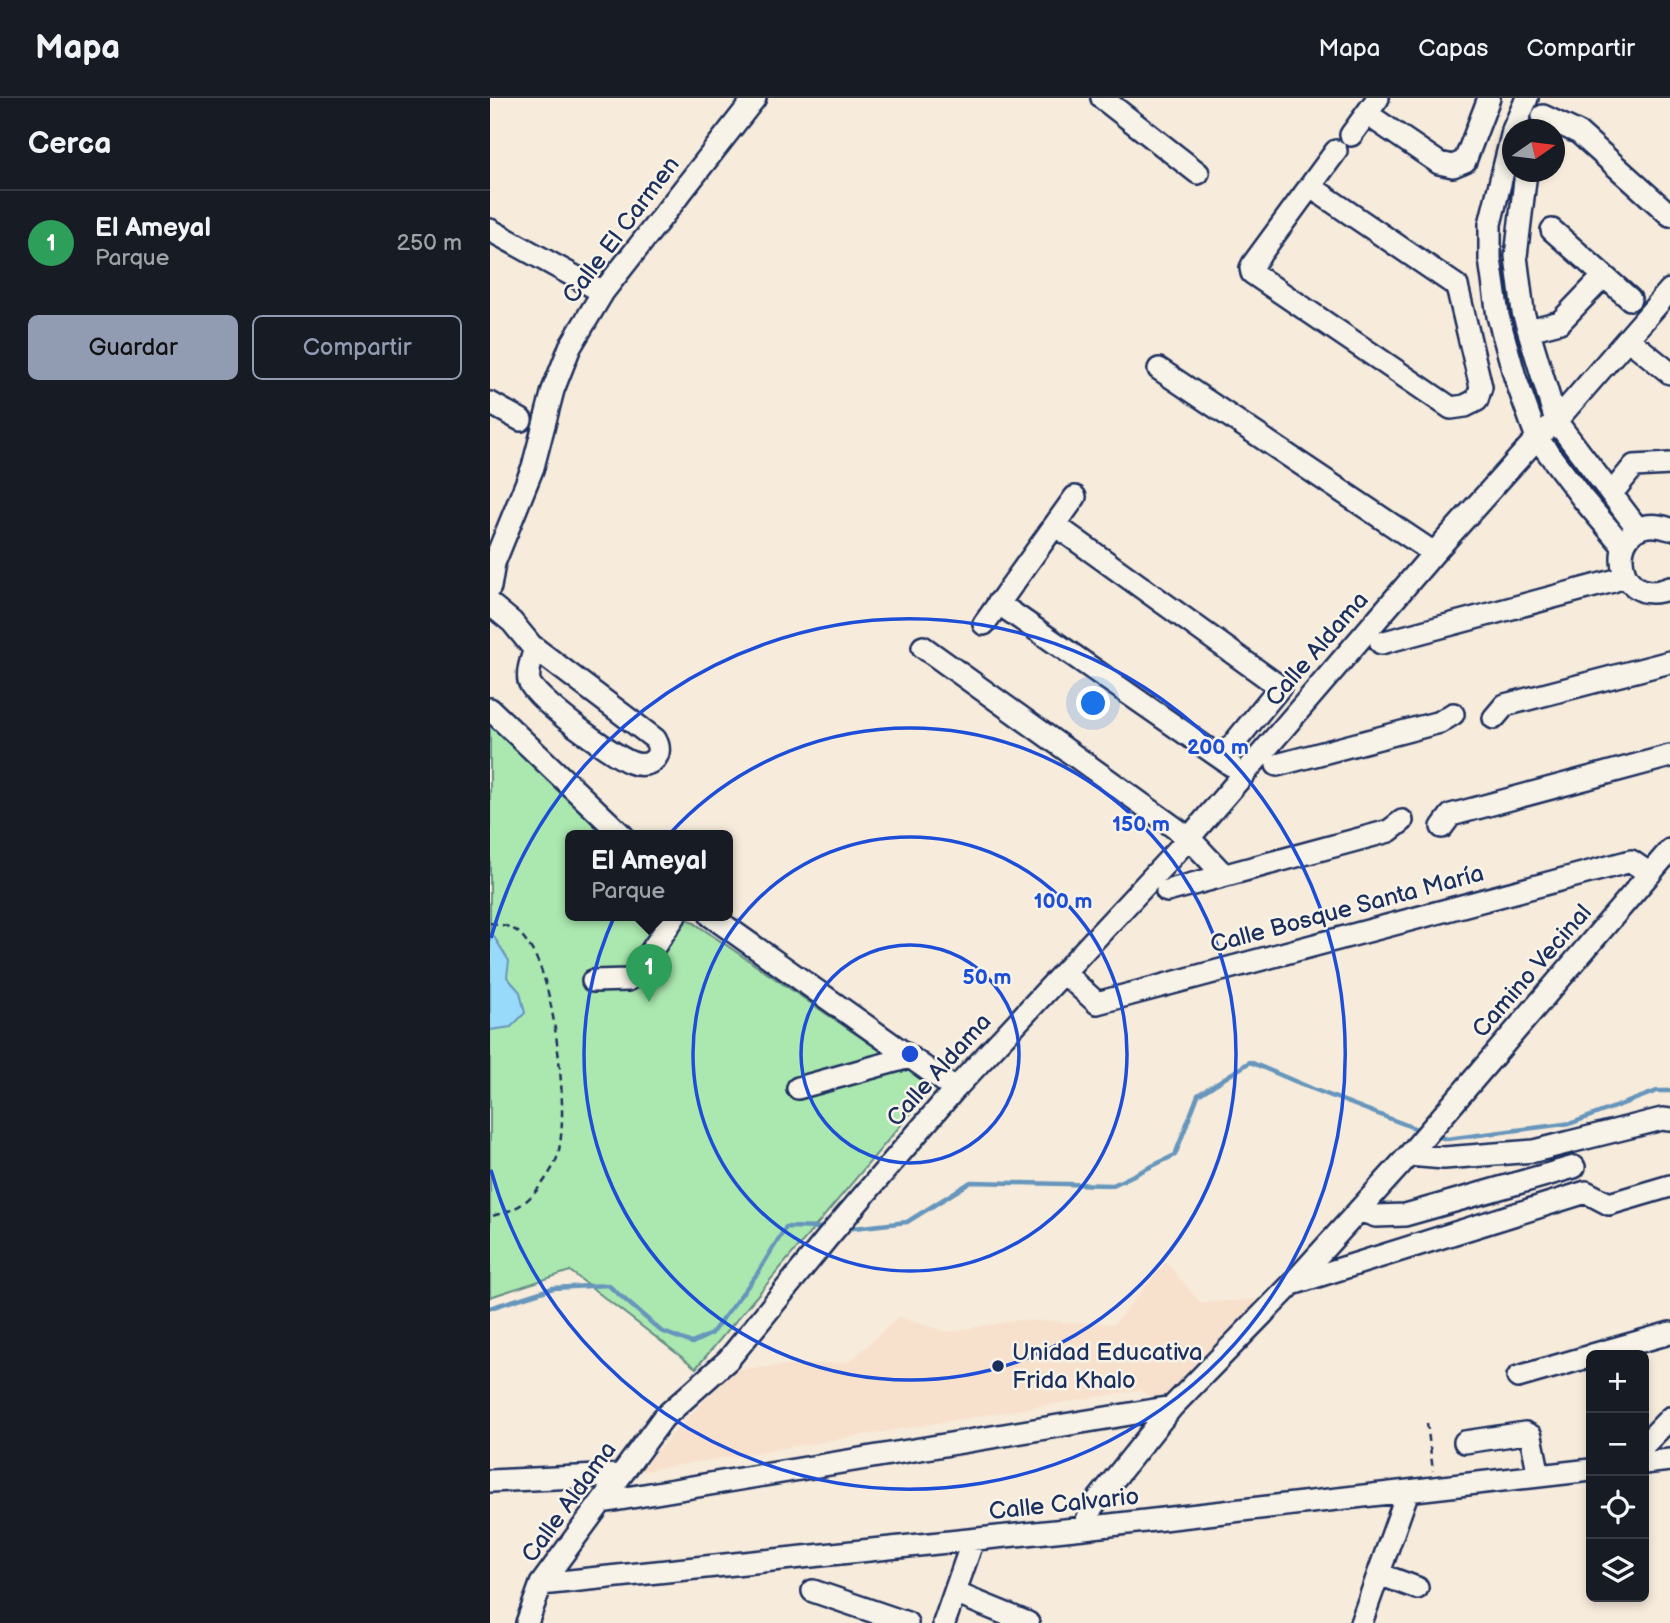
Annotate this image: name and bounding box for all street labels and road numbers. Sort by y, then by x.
street label: Calle El Carmen [556,151,686,309]
street label: Calle Aldama [1259,586,1375,712]
street label: Calle Bosque Santa María [1207,858,1487,960]
street label: Camino Vecinal [1466,898,1598,1044]
street label: Calle Aldama [881,1007,997,1133]
street label: Calle Aldama [515,1436,623,1568]
street label: Calle Calvario [988,1482,1140,1526]

